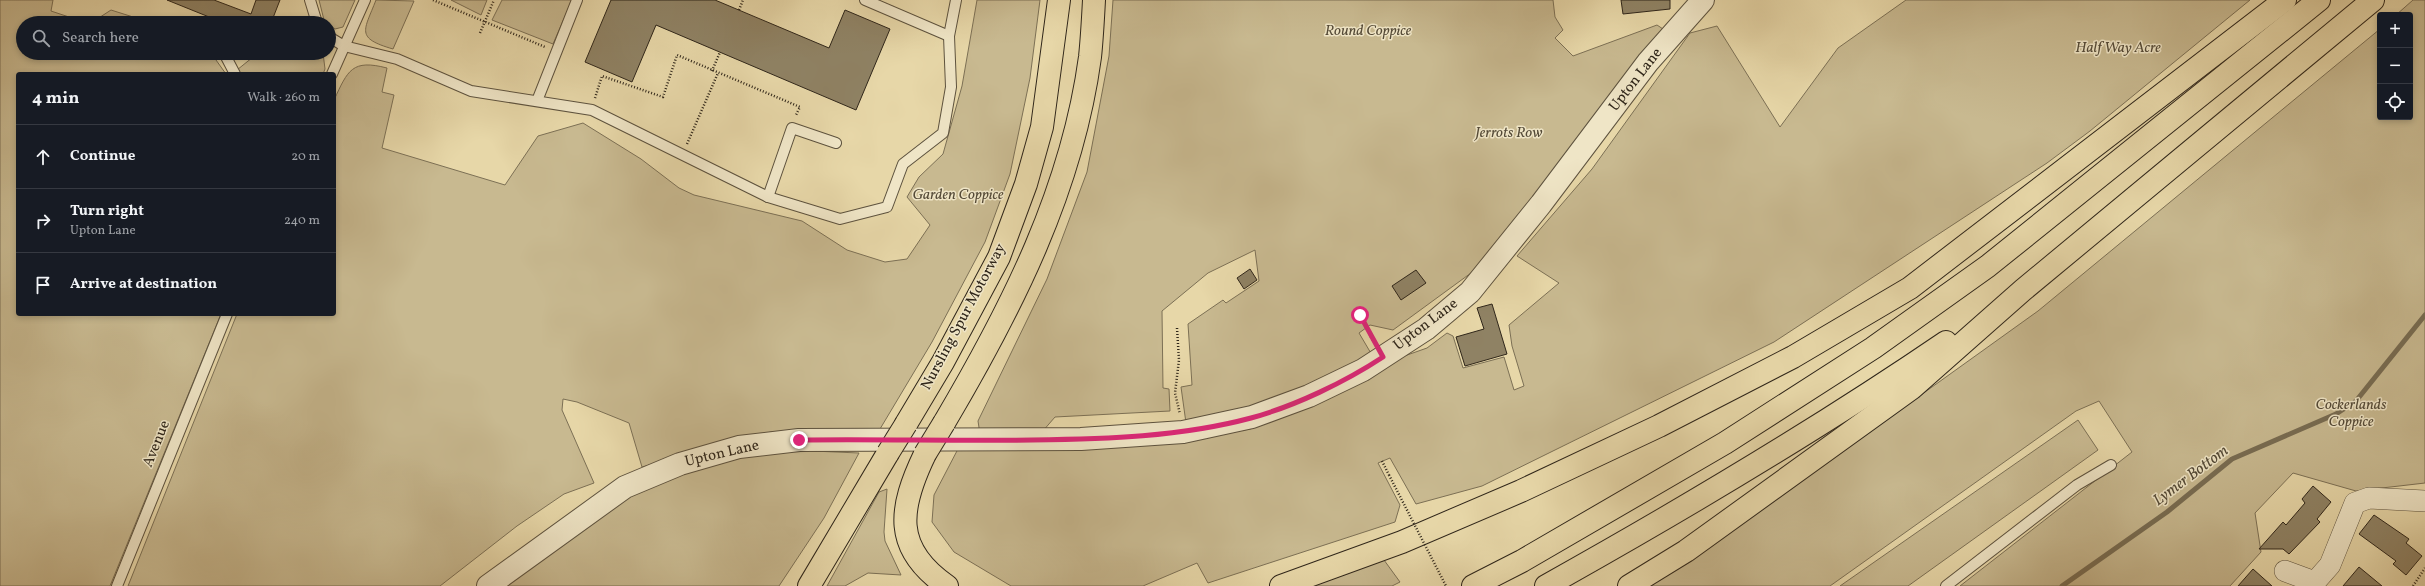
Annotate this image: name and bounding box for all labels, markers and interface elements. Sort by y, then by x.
map controls [2377,12,2413,120]
button: + [2377,12,2413,48]
search box [16,16,336,60]
park label: Round Coppice [1325,21,1412,42]
icon: search [30,27,52,49]
text: Search here [62,28,139,49]
park label: Half Way Acre [2075,38,2161,59]
street label: Upton Lane [1604,44,1668,116]
button: − [2377,48,2413,84]
button: locate [2377,84,2413,120]
text: 4 min [32,87,79,110]
text: Walk · 260 m [247,89,320,107]
park label: Jerrots Row [1473,123,1543,144]
icon: ahead [32,146,54,168]
text: Continue [70,146,135,167]
text: 20 m [291,148,320,166]
park label: Garden Coppice [913,185,1004,206]
text: Turn right [70,201,144,222]
icon: right [32,210,54,232]
text: 240 m [284,212,320,230]
text: Upton Lane [70,222,136,240]
street label: Nursling Spur Motorway [916,240,1012,394]
icon: arrive [32,274,54,296]
text: Arrive at destination [70,274,217,295]
street label: Upton Lane [1389,294,1463,356]
route start [1351,306,1369,324]
park label: Cockerlands Coppice [2315,395,2387,433]
street label: Avenue [138,417,176,471]
route end [790,431,808,449]
street label: Upton Lane [683,435,761,473]
water label: Lymer Bottom [2149,440,2233,512]

